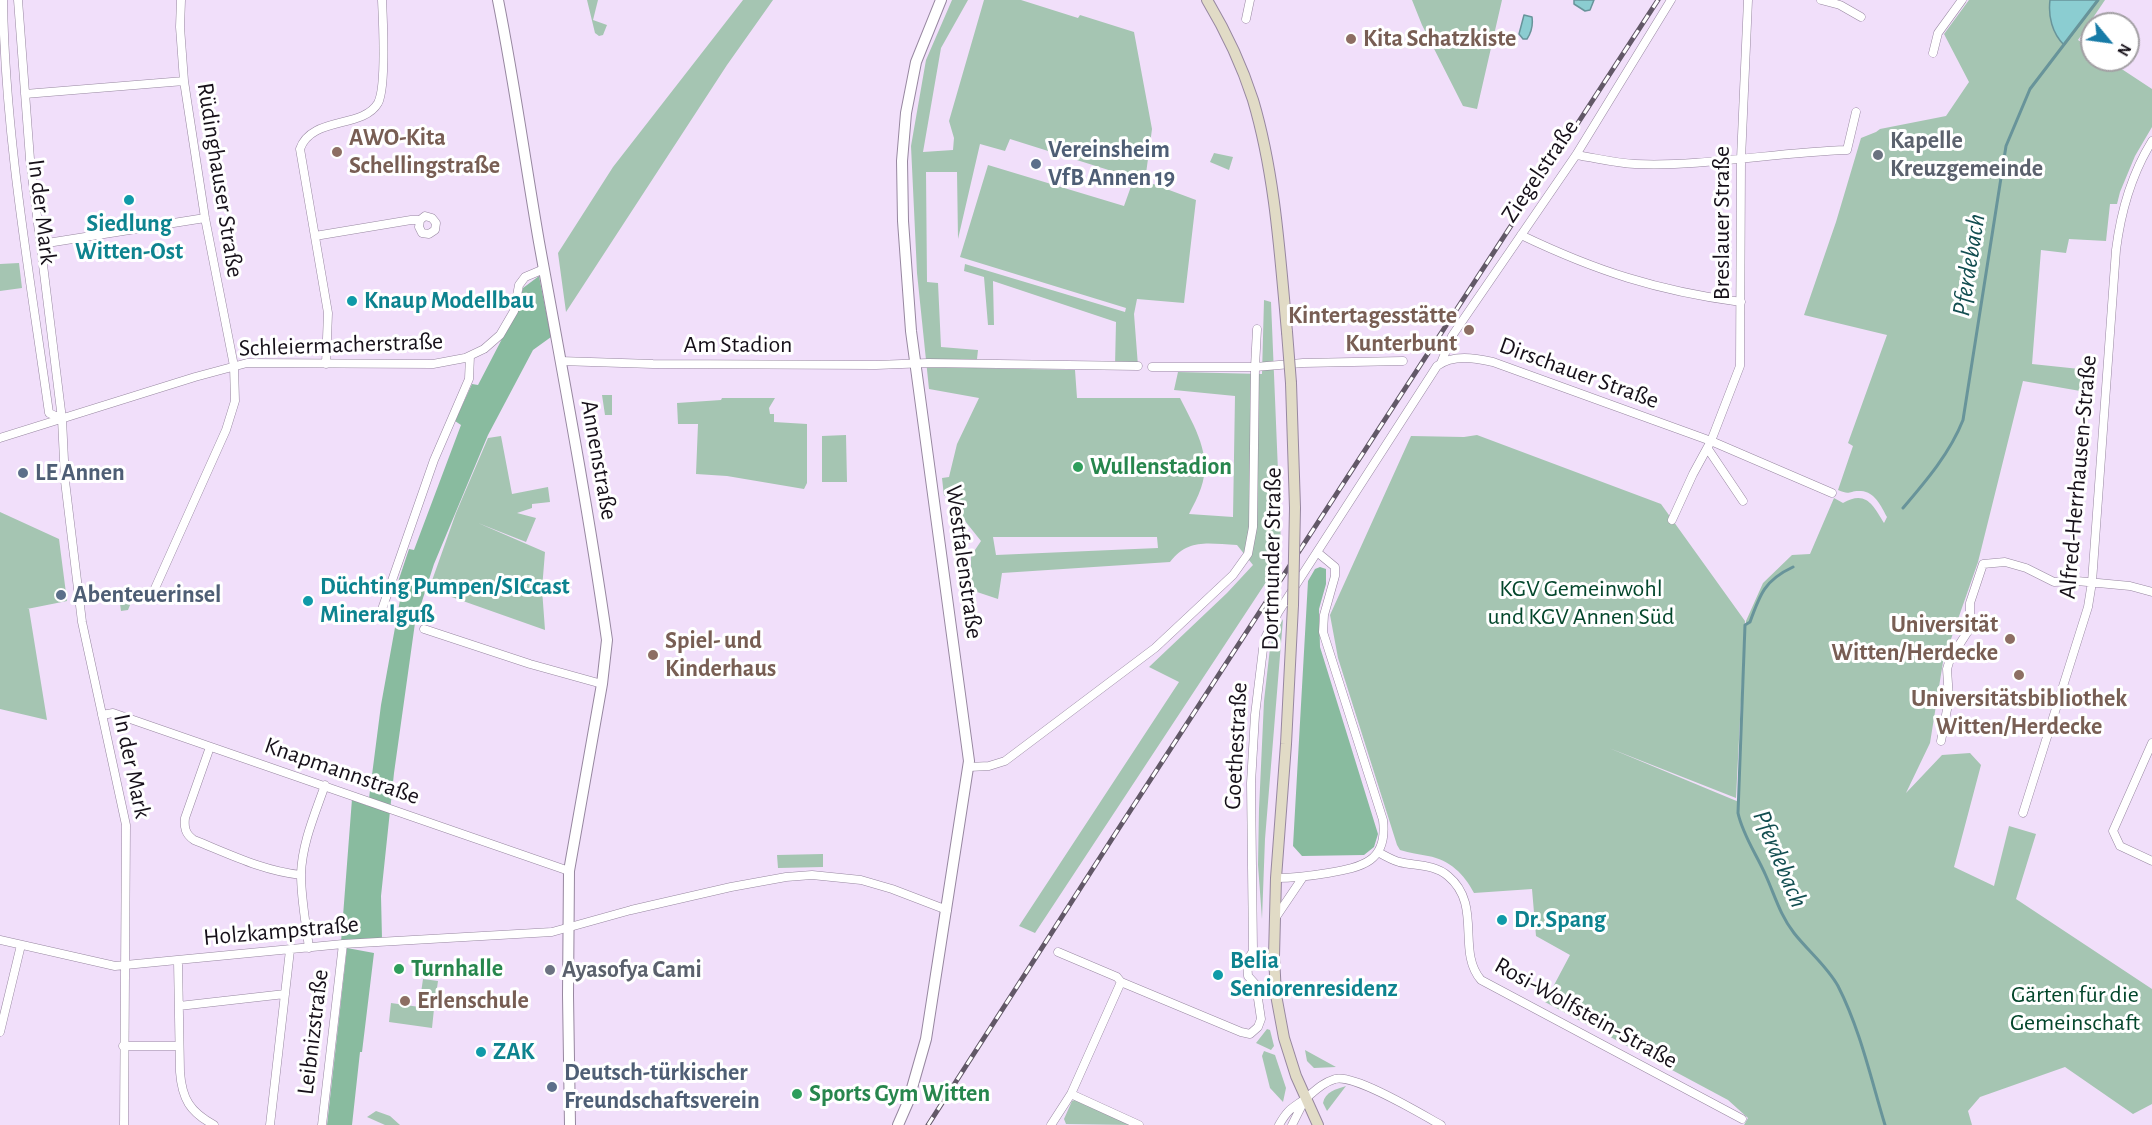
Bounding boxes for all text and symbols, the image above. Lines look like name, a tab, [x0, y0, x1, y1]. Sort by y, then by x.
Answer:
north arrow	[2080, 12, 2140, 72]
place label: Kita Schatzkiste	[1363, 25, 1516, 53]
marker: Kita Schatzkiste	[1344, 32, 1358, 46]
text: N	[2114, 41, 2134, 59]
street label: Rüdinghauser Straße	[190, 81, 250, 279]
street label: Ziegelstraße	[1495, 114, 1585, 228]
place label: AWO-Kita Schellingstraße	[349, 124, 500, 180]
place label: Kapelle Kreuzgemeinde	[1890, 127, 2043, 183]
place label: Vereinsheim VfB Annen 19	[1048, 136, 1175, 192]
marker: AWO-Kita Schellingstraße	[330, 145, 344, 159]
street label: Breslauer Straße	[1708, 146, 1736, 300]
marker: Kapelle Kreuzgemeinde	[1871, 148, 1885, 162]
marker: Vereinsheim VfB Annen 19	[1029, 157, 1043, 171]
street label: In der Mark	[21, 158, 63, 266]
marker: Siedlung Witten-Ost	[122, 193, 136, 207]
place label: Siedlung Witten-Ost	[75, 210, 183, 266]
water label: Pferdebach	[1946, 212, 1992, 318]
place label: Knaup Modellbau	[364, 287, 534, 315]
marker: Knaup Modellbau	[345, 294, 359, 308]
place label: Kintertagesstätte Kunterbunt	[1288, 302, 1457, 358]
marker: Kintertagesstätte Kunterbunt	[1462, 323, 1476, 337]
street label: Schleiermacherstraße	[238, 327, 444, 363]
street label: Am Stadion	[683, 331, 793, 359]
street label: Dirschauer Straße	[1495, 331, 1663, 415]
street label: Alfred-Herrhausen-Straße	[2053, 354, 2103, 600]
street label: Annenstraße	[574, 398, 624, 522]
place label: Wullenstadion	[1090, 453, 1232, 481]
place label: LE Annen	[35, 459, 125, 487]
marker: Wullenstadion	[1071, 460, 1085, 474]
marker: LE Annen	[16, 466, 30, 480]
street label: Dortmunder Straße	[1256, 467, 1288, 651]
street label: Westfalenstraße	[939, 483, 989, 641]
place label: Düchting Pumpen/SICcast Mineralguß	[320, 573, 570, 629]
park label: KGV Gemeinwohl und KGV Annen Süd	[1488, 575, 1674, 631]
place label: Abenteuerinsel	[73, 581, 221, 609]
marker: Abenteuerinsel	[54, 588, 68, 602]
marker: Düchting Pumpen/SICcast Mineralguß	[301, 594, 315, 608]
place label: Universität Witten/Herdecke	[1831, 611, 1998, 667]
place label: Spiel- und Kinderhaus	[665, 627, 776, 683]
marker: Universität Witten/Herdecke	[2003, 632, 2017, 646]
marker: Spiel- und Kinderhaus	[646, 648, 660, 662]
marker: Universitätsbibliothek Witten/Herdecke	[2012, 668, 2026, 682]
street label: Goethestraße	[1218, 682, 1254, 810]
place label: Universitätsbibliothek Witten/Herdecke	[1911, 685, 2127, 741]
street label: In der Mark	[107, 711, 157, 821]
street label: Knapmannstraße	[261, 731, 423, 811]
water label: Pferdebach	[1745, 805, 1815, 913]
place label: Dr. Spang	[1514, 906, 1606, 934]
street label: Holzkampstraße	[202, 910, 360, 952]
marker: Dr. Spang	[1495, 913, 1509, 927]
place label: Belia Seniorenresidenz	[1230, 947, 1398, 1003]
street label: Rosi-Wolfstein-Straße	[1490, 951, 1682, 1075]
place label: Turnhalle	[411, 955, 503, 983]
place label: Ayasofya Cami	[562, 956, 702, 984]
marker: Turnhalle	[392, 962, 406, 976]
marker: Ayasofya Cami	[543, 963, 557, 977]
street label: Leibnizstraße	[291, 968, 335, 1096]
marker: Belia Seniorenresidenz	[1211, 968, 1225, 982]
park label: Gärten für die Gemeinschaft	[2010, 981, 2140, 1037]
place label: Erlenschule	[417, 987, 529, 1015]
marker: Erlenschule	[398, 994, 412, 1008]
place label: ZAK	[493, 1038, 535, 1066]
marker: ZAK	[474, 1045, 488, 1059]
place label: Deutsch-türkischer Freundschaftsverein	[564, 1059, 760, 1115]
marker: Deutsch-türkischer Freundschaftsverein	[545, 1080, 559, 1094]
place label: Sports Gym Witten	[809, 1080, 990, 1108]
marker: Sports Gym Witten	[790, 1087, 804, 1101]

